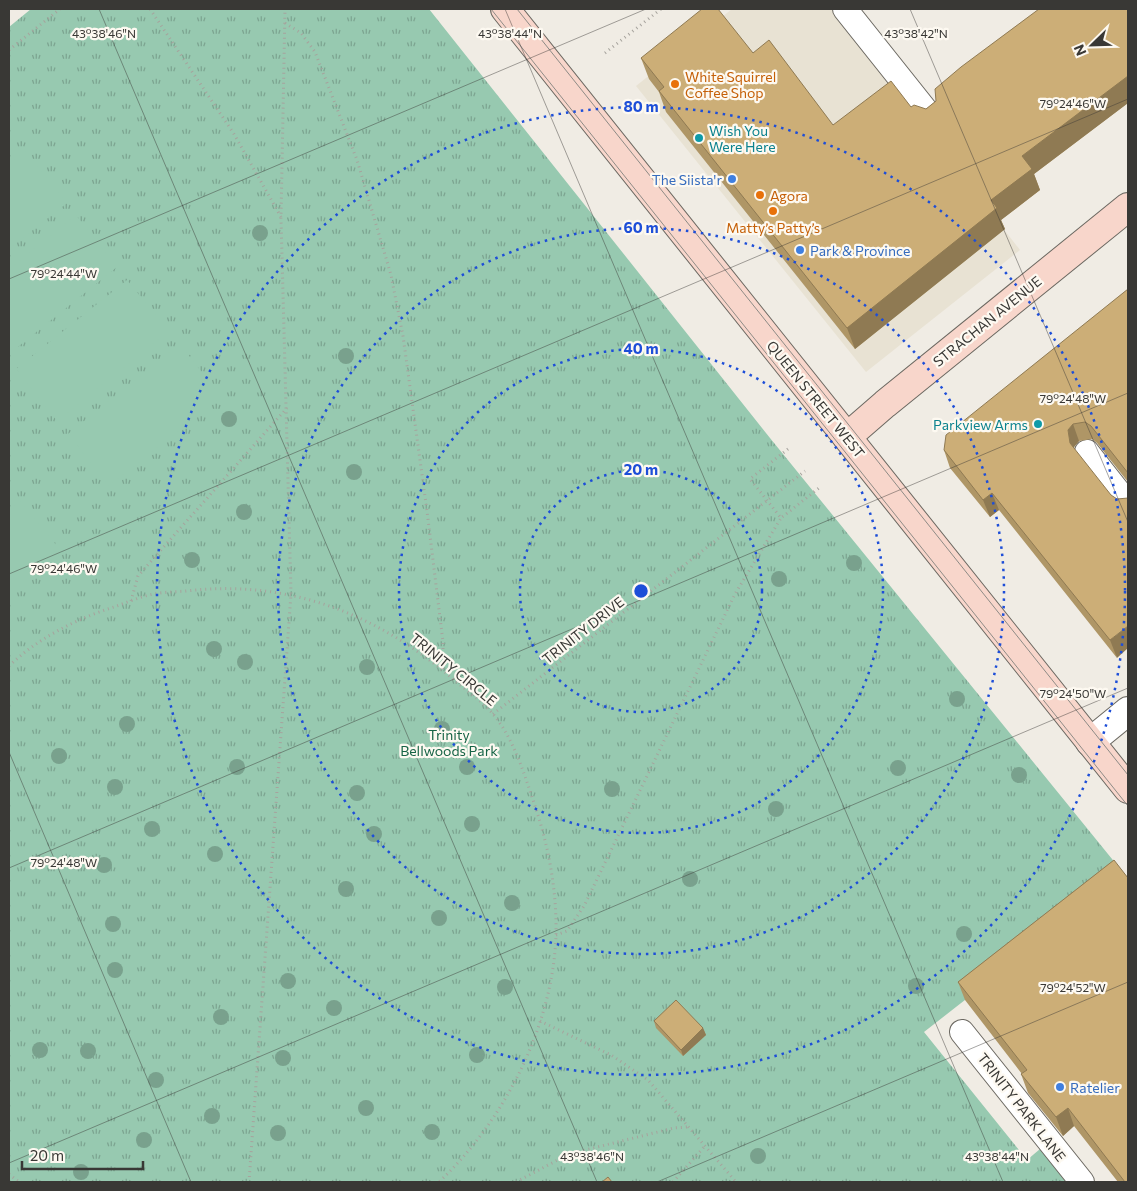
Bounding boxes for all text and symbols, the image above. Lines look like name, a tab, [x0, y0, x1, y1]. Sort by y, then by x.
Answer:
north arrow	[1067, 20, 1117, 70]
text: 43°38'46"N	[72, 26, 136, 40]
text: 43°38'44"N	[478, 26, 542, 40]
text: 43°38'42"N	[884, 26, 948, 40]
text: N	[1070, 42, 1089, 58]
place label: White Squirrel Coffee Shop	[685, 68, 776, 101]
marker: White Squirrel Coffee Shop	[669, 78, 681, 90]
text: 79°24'46"W	[1040, 96, 1106, 110]
text: 80 m	[623, 97, 659, 115]
place label: Wish You Were Here	[709, 122, 776, 155]
marker: Wish You Were Here	[693, 132, 705, 144]
place label: The Siista'r	[652, 171, 722, 188]
marker: The Siista'r	[726, 173, 738, 185]
place label: Agora	[770, 187, 808, 204]
marker: Agora	[754, 189, 766, 201]
marker: Matty’s Patty’s	[767, 205, 779, 217]
text: 60 m	[623, 218, 659, 236]
place label: Matty’s Patty’s	[726, 219, 820, 236]
place label: Park & Province	[810, 242, 910, 259]
marker: Park & Province	[794, 244, 806, 256]
text: 79°24'44"W	[31, 266, 97, 280]
street label: STRACHAN AVENUE	[929, 272, 1045, 370]
street label: QUEEN STREET WEST	[764, 337, 868, 461]
text: 40 m	[623, 339, 659, 357]
text: 79°24'48"W	[1040, 391, 1106, 405]
place label: Parkview Arms	[933, 416, 1028, 433]
marker: Parkview Arms	[1032, 418, 1044, 430]
text: 20 m	[624, 460, 658, 478]
text: 79°24'46"W	[31, 561, 97, 575]
centre of rings	[632, 582, 650, 600]
street label: TRINITY DRIVE	[539, 593, 627, 667]
street label: TRINITY CIRCLE	[407, 629, 501, 709]
text: 79°24'50"W	[1040, 686, 1106, 700]
park label: Trinity Bellwoods Park	[400, 726, 498, 759]
text: 79°24'48"W	[31, 855, 97, 869]
text: 79°24'52"W	[1040, 980, 1106, 994]
street label: TRINITY PARK LANE	[974, 1049, 1070, 1165]
place label: Ratelier	[1070, 1079, 1120, 1096]
marker: Ratelier	[1054, 1081, 1066, 1093]
scale bar	[22, 1138, 144, 1170]
text: 20 m	[30, 1146, 64, 1164]
text: 43°38'46"N	[560, 1149, 624, 1163]
text: 43°38'44"N	[965, 1149, 1029, 1163]

